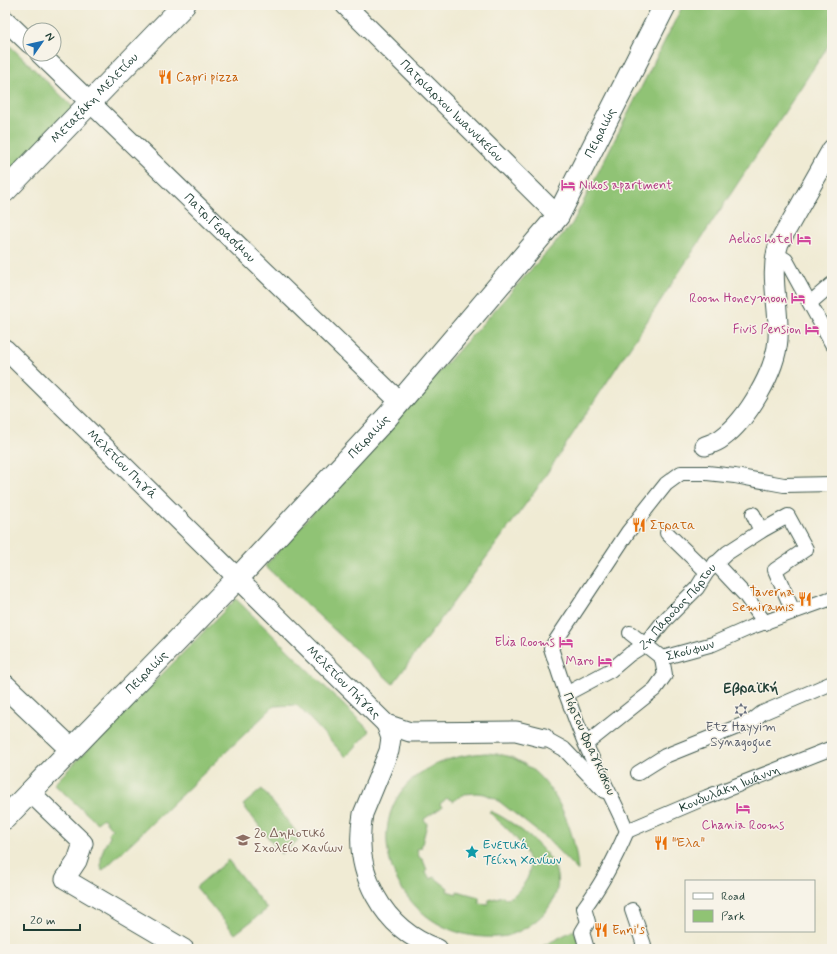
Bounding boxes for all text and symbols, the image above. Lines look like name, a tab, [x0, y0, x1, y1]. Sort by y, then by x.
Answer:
north arrow	[22, 22, 62, 62]
text: N	[42, 30, 57, 44]
street label: Μεταξάκη Μελετίου	[47, 49, 142, 147]
street label: Πατριαρχου Ιωαννικείου	[396, 56, 507, 166]
restaurant icon: Capri pizza	[157, 69, 173, 85]
place label: Capri pizza	[176, 69, 239, 86]
street label: Πειραιώς	[580, 105, 620, 161]
hotel icon: Nikos apartment	[560, 177, 576, 193]
place label: Nikos apartment	[579, 177, 672, 194]
street label: Πατρ.Γερασίμου	[180, 189, 259, 266]
place label: Aelios hotel	[728, 231, 793, 248]
hotel icon: Aelios hotel	[796, 231, 812, 247]
place label: Room Honeymoon	[689, 290, 787, 307]
hotel icon: Room Honeymoon	[790, 290, 806, 306]
place label: Fivis Pension	[733, 321, 801, 338]
hotel icon: Fivis Pension	[804, 321, 820, 337]
street label: Πειραιώς	[344, 411, 394, 462]
street label: Μελετίου Πηγά	[83, 426, 161, 502]
restaurant icon: Στρατα	[631, 517, 647, 533]
place label: Στρατα	[650, 517, 695, 534]
street label: 2η Πάροδος Πόρτου	[637, 559, 720, 654]
place label: Taverna Semiramis	[732, 584, 794, 616]
restaurant icon: Taverna Semiramis	[797, 591, 813, 607]
place label: Elia Rooms	[495, 634, 555, 651]
hotel icon: Elia Rooms	[558, 634, 574, 650]
street label: Σκούφων	[664, 635, 716, 665]
street label: Μελετίου Πήγας	[303, 642, 385, 723]
street label: Πειραιώς	[121, 647, 172, 698]
place label: Maro	[566, 653, 594, 670]
hotel icon: Maro	[597, 653, 613, 669]
district label: Εβραϊκή	[723, 679, 779, 697]
street label: Πόρτου Φραγκίσκου	[559, 690, 619, 798]
synagogue icon: Etz Hayyim Synagogue	[733, 702, 749, 718]
place label: Etz Hayyim Synagogue	[706, 719, 776, 753]
street label: Κονδυλάκη Ιωάννη	[677, 761, 782, 816]
hotel icon: Chania Rooms	[735, 800, 751, 816]
place label: Chania Rooms	[702, 817, 784, 834]
place label: 2ο Δημοτικό Σχολείο Χανίων	[254, 825, 343, 857]
school or university icon: 2ο Δημοτικό Σχολείο Χανίων	[235, 832, 251, 848]
restaurant icon: "Έλα"	[653, 835, 669, 851]
place label: "Έλα"	[672, 835, 705, 852]
place label: Ενετικά Τείχη Χανίων	[483, 837, 562, 869]
place icon: Ενετικά Τείχη Χανίων	[464, 844, 480, 860]
legend	[685, 880, 815, 932]
text: Road	[721, 889, 745, 905]
scale bar	[24, 906, 80, 932]
text: Park	[721, 909, 745, 925]
text: 20 m	[30, 913, 56, 929]
restaurant icon: Enni's	[593, 922, 609, 938]
place label: Enni's	[612, 922, 645, 939]

